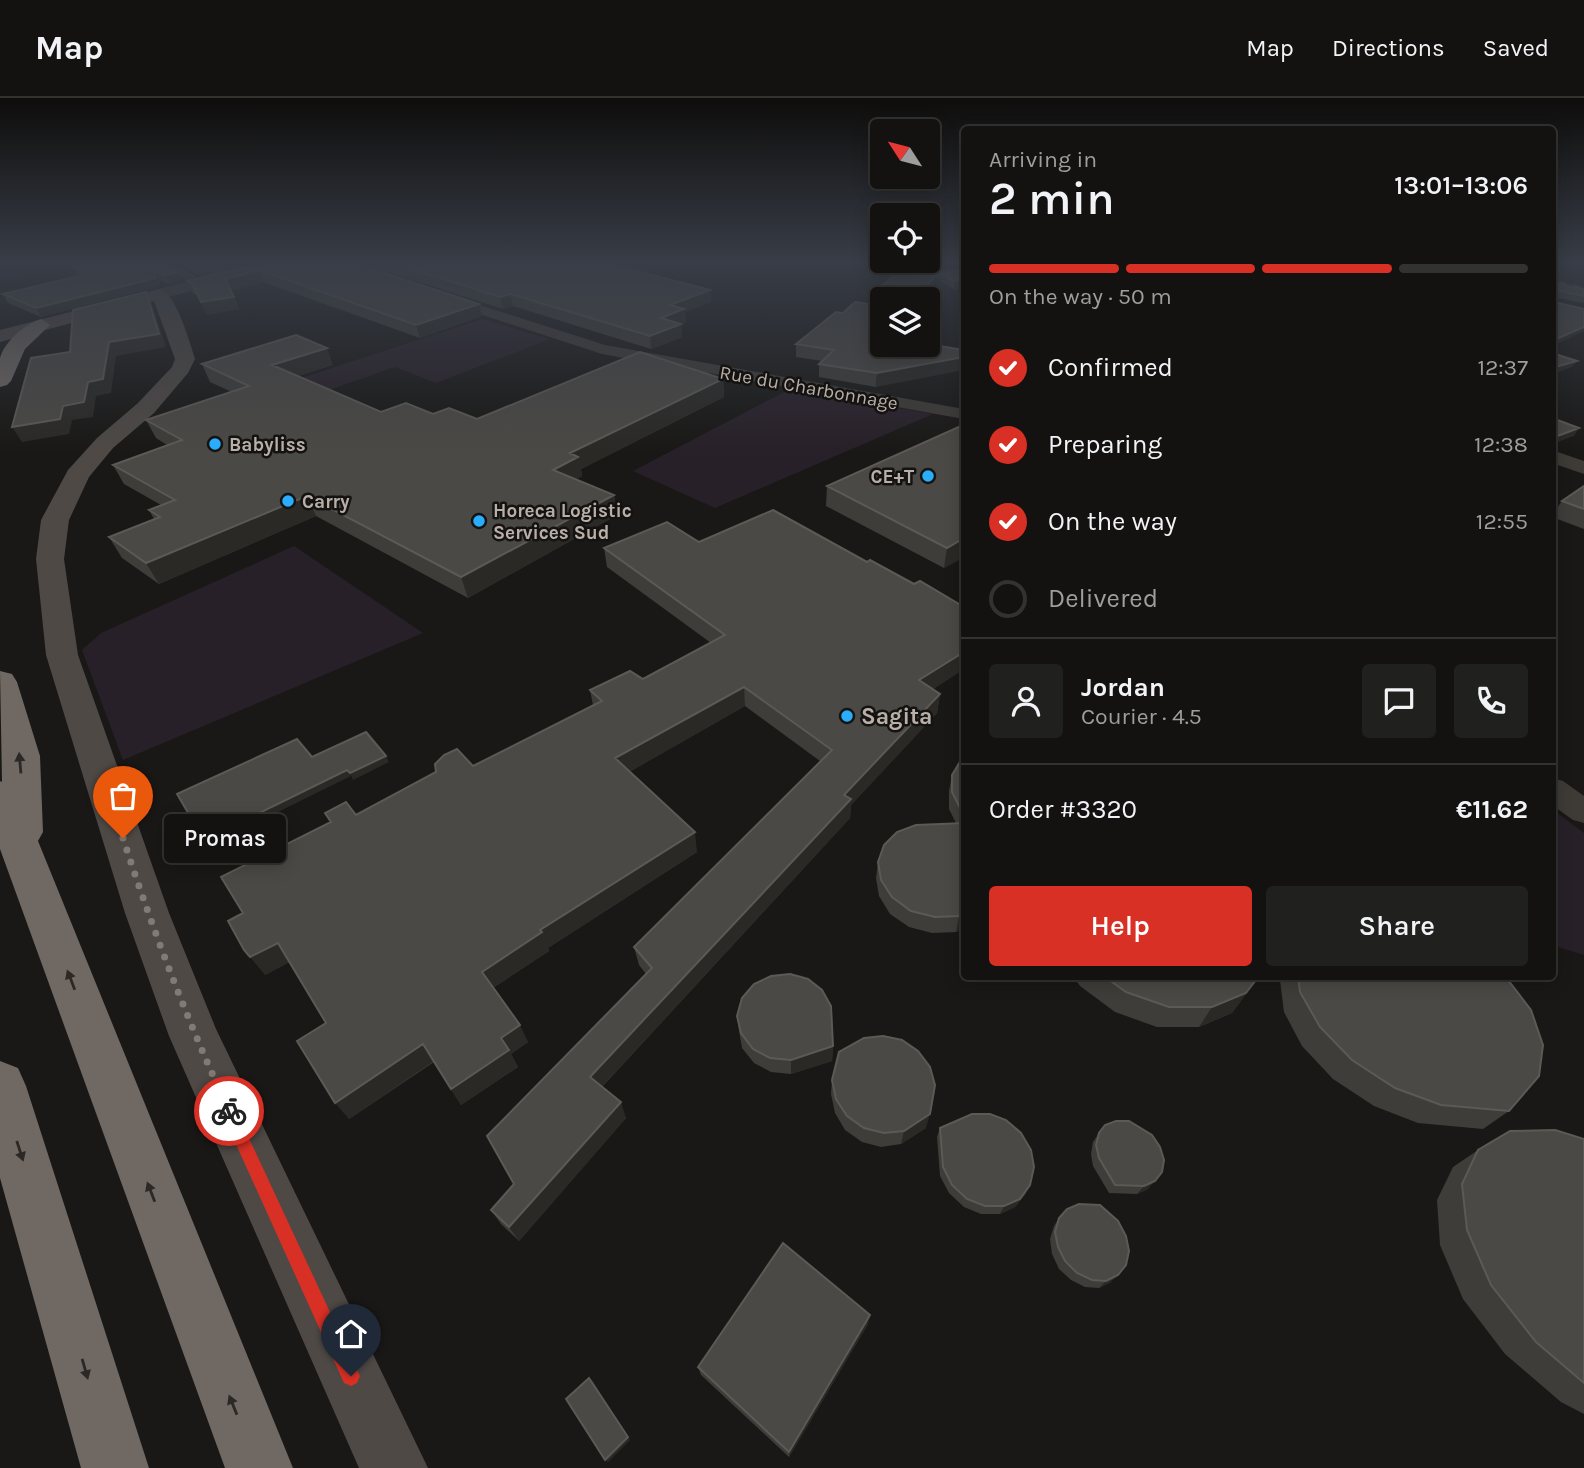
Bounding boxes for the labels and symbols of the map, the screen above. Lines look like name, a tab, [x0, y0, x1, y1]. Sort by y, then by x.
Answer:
north arrow	[870, 119, 940, 189]
street label: Rue du Charbonnage	[718, 361, 900, 415]
place label: Babyliss	[229, 434, 306, 456]
marker: Babyliss	[207, 436, 223, 452]
place label: CE+T	[871, 466, 914, 488]
marker: CE+T	[920, 468, 936, 484]
place label: Carry	[302, 491, 350, 513]
marker: Carry	[280, 493, 296, 509]
place label: Horeca Logistic Services Sud	[493, 500, 632, 544]
marker: Horeca Logistic Services Sud	[471, 513, 487, 529]
place label: Sagita	[861, 703, 933, 730]
marker: Sagita	[839, 708, 855, 724]
one-way arrow	[14, 752, 25, 774]
pin	[93, 766, 153, 838]
callout: Promas	[165, 814, 288, 862]
one-way arrow	[65, 969, 76, 990]
courier	[194, 1076, 264, 1146]
one-way arrow	[15, 1140, 26, 1161]
one-way arrow	[146, 1182, 157, 1203]
pin	[321, 1304, 381, 1376]
one-way arrow	[80, 1358, 91, 1380]
one-way arrow	[228, 1394, 239, 1415]

